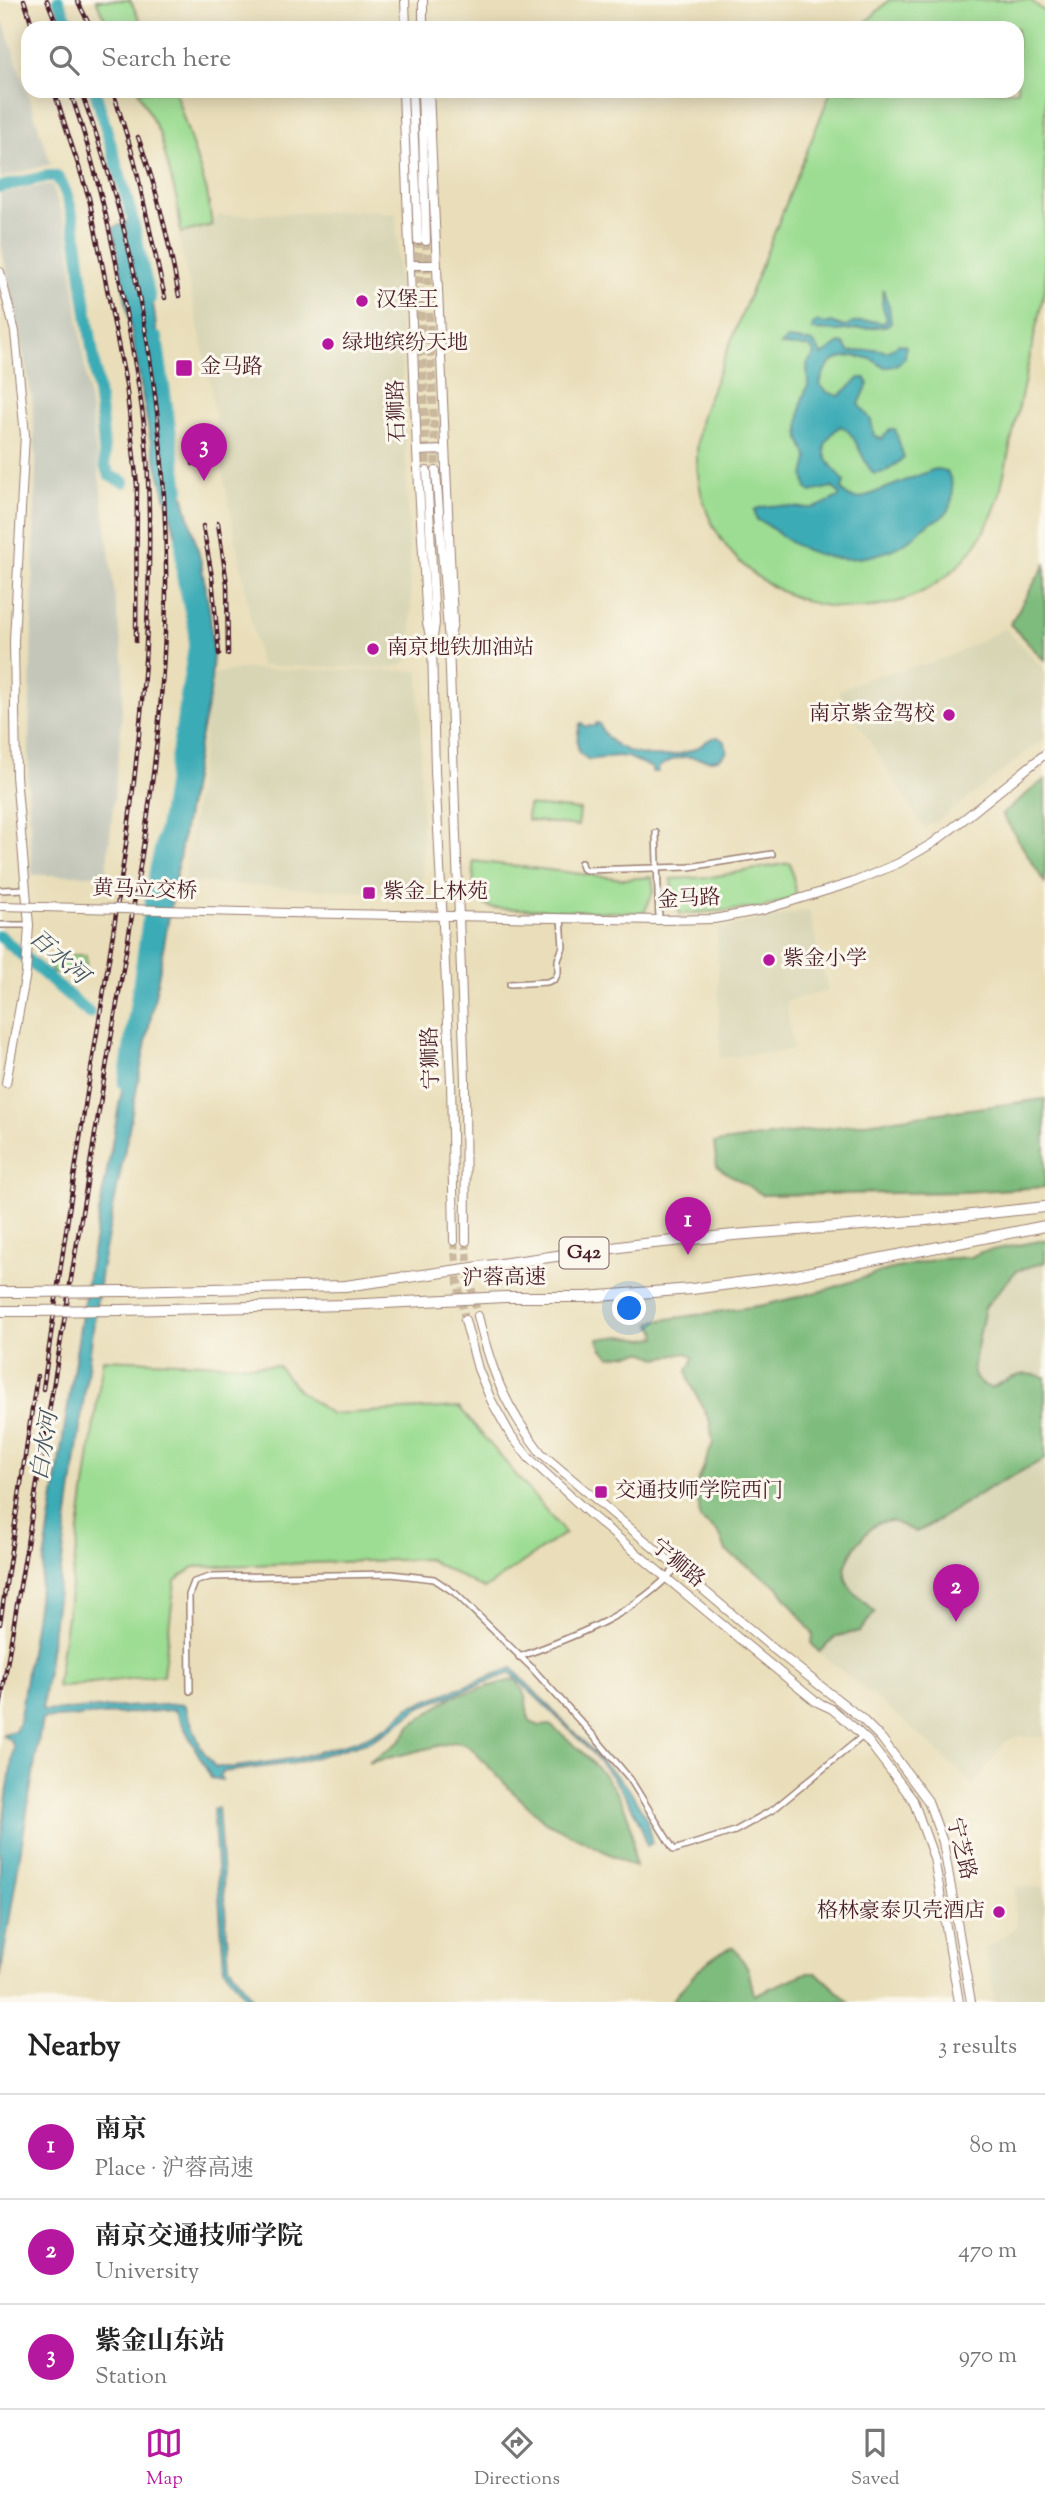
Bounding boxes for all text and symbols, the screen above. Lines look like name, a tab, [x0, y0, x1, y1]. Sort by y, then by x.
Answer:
search box	[21, 21, 1024, 98]
icon: search	[45, 41, 83, 79]
text: Search here	[101, 41, 231, 78]
place label: 汉堡王	[376, 286, 439, 316]
marker: 汉堡王	[354, 293, 370, 309]
place label: 绿地缤纷天地	[342, 329, 468, 359]
marker: 绿地缤纷天地	[320, 336, 336, 352]
place label: 金马路	[200, 353, 263, 383]
marker: 金马路	[174, 358, 194, 378]
street label: 石狮路	[382, 379, 414, 443]
pin: 3	[181, 423, 227, 481]
place label: 南京地铁加油站	[387, 634, 534, 664]
marker: 南京地铁加油站	[365, 641, 381, 657]
place label: 南京紫金驾校	[809, 700, 935, 730]
marker: 南京紫金驾校	[941, 707, 957, 723]
street label: 黄马立交桥	[92, 874, 198, 908]
place label: 紫金上林苑	[383, 878, 488, 908]
street label: 金马路	[657, 883, 721, 917]
marker: 紫金上林苑	[361, 885, 377, 901]
water label: 百水河	[21, 923, 98, 996]
place label: 紫金小学	[783, 945, 867, 975]
marker: 紫金小学	[761, 952, 777, 968]
street label: 宁狮路	[416, 1026, 448, 1090]
pin: 1	[665, 1197, 711, 1255]
road number: G42	[560, 1238, 608, 1268]
street label: 沪蓉高速	[462, 1263, 546, 1295]
your location	[612, 1291, 646, 1325]
water label: 白水河	[24, 1405, 68, 1483]
place label: 交通技师学院西门	[615, 1477, 783, 1507]
marker: 交通技师学院西门	[593, 1484, 609, 1500]
street label: 宁狮路	[643, 1532, 711, 1596]
pin: 2	[933, 1564, 979, 1622]
street label: 宁芝路	[938, 1815, 982, 1883]
place label: 格林豪泰贝壳酒店	[817, 1897, 985, 1927]
marker: 格林豪泰贝壳酒店	[991, 1904, 1007, 1920]
text: Nearby	[28, 2026, 120, 2069]
text: 3 results	[938, 2031, 1017, 2064]
text: 南京	[95, 2112, 147, 2149]
text: 1	[47, 2130, 55, 2163]
text: 80 m	[969, 2130, 1017, 2163]
text: Place · 沪蓉高速	[95, 2153, 253, 2186]
text: 南京交通技师学院	[95, 2219, 303, 2256]
text: 2	[46, 2235, 56, 2268]
text: 470 m	[958, 2235, 1017, 2268]
text: University	[95, 2256, 199, 2289]
text: 紫金山东站	[95, 2324, 225, 2361]
text: 3	[46, 2340, 56, 2373]
text: 970 m	[959, 2340, 1017, 2373]
text: Station	[95, 2361, 167, 2394]
tab: Map	[145, 2424, 183, 2493]
tab: Directions	[474, 2424, 560, 2493]
tab: Saved	[851, 2424, 900, 2493]

